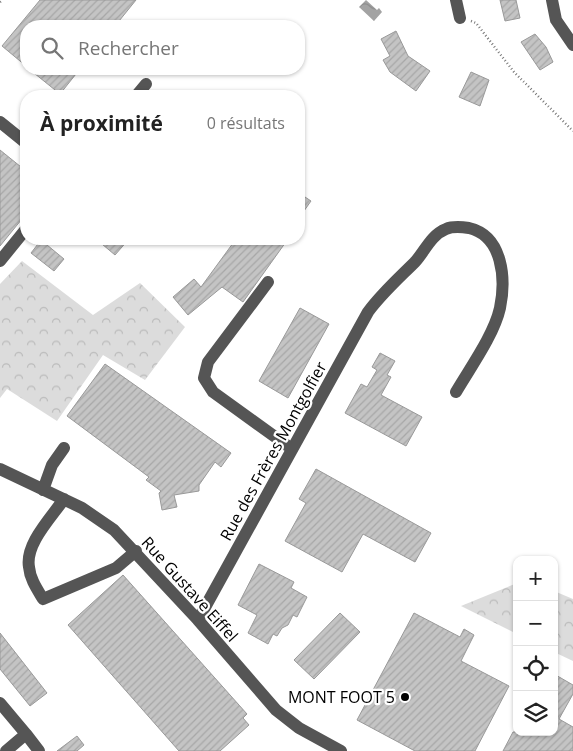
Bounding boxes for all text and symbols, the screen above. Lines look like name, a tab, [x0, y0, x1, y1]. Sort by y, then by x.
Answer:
search box	[20, 20, 305, 75]
icon: search	[38, 34, 66, 62]
text: Rechercher	[78, 35, 179, 61]
text: À proximité	[40, 109, 163, 137]
text: 0 résultats	[207, 112, 285, 134]
street label: Rue des Frères Montgolfier	[215, 357, 332, 544]
street label: Rue Gustave Eiffel	[137, 532, 243, 646]
map controls	[513, 556, 558, 736]
button: +	[513, 556, 558, 601]
button: −	[513, 601, 558, 646]
button: locate	[513, 646, 558, 691]
place label: MONT FOOT 5	[288, 686, 395, 708]
marker: MONT FOOT 5	[399, 691, 411, 703]
button: layers	[513, 691, 558, 736]

